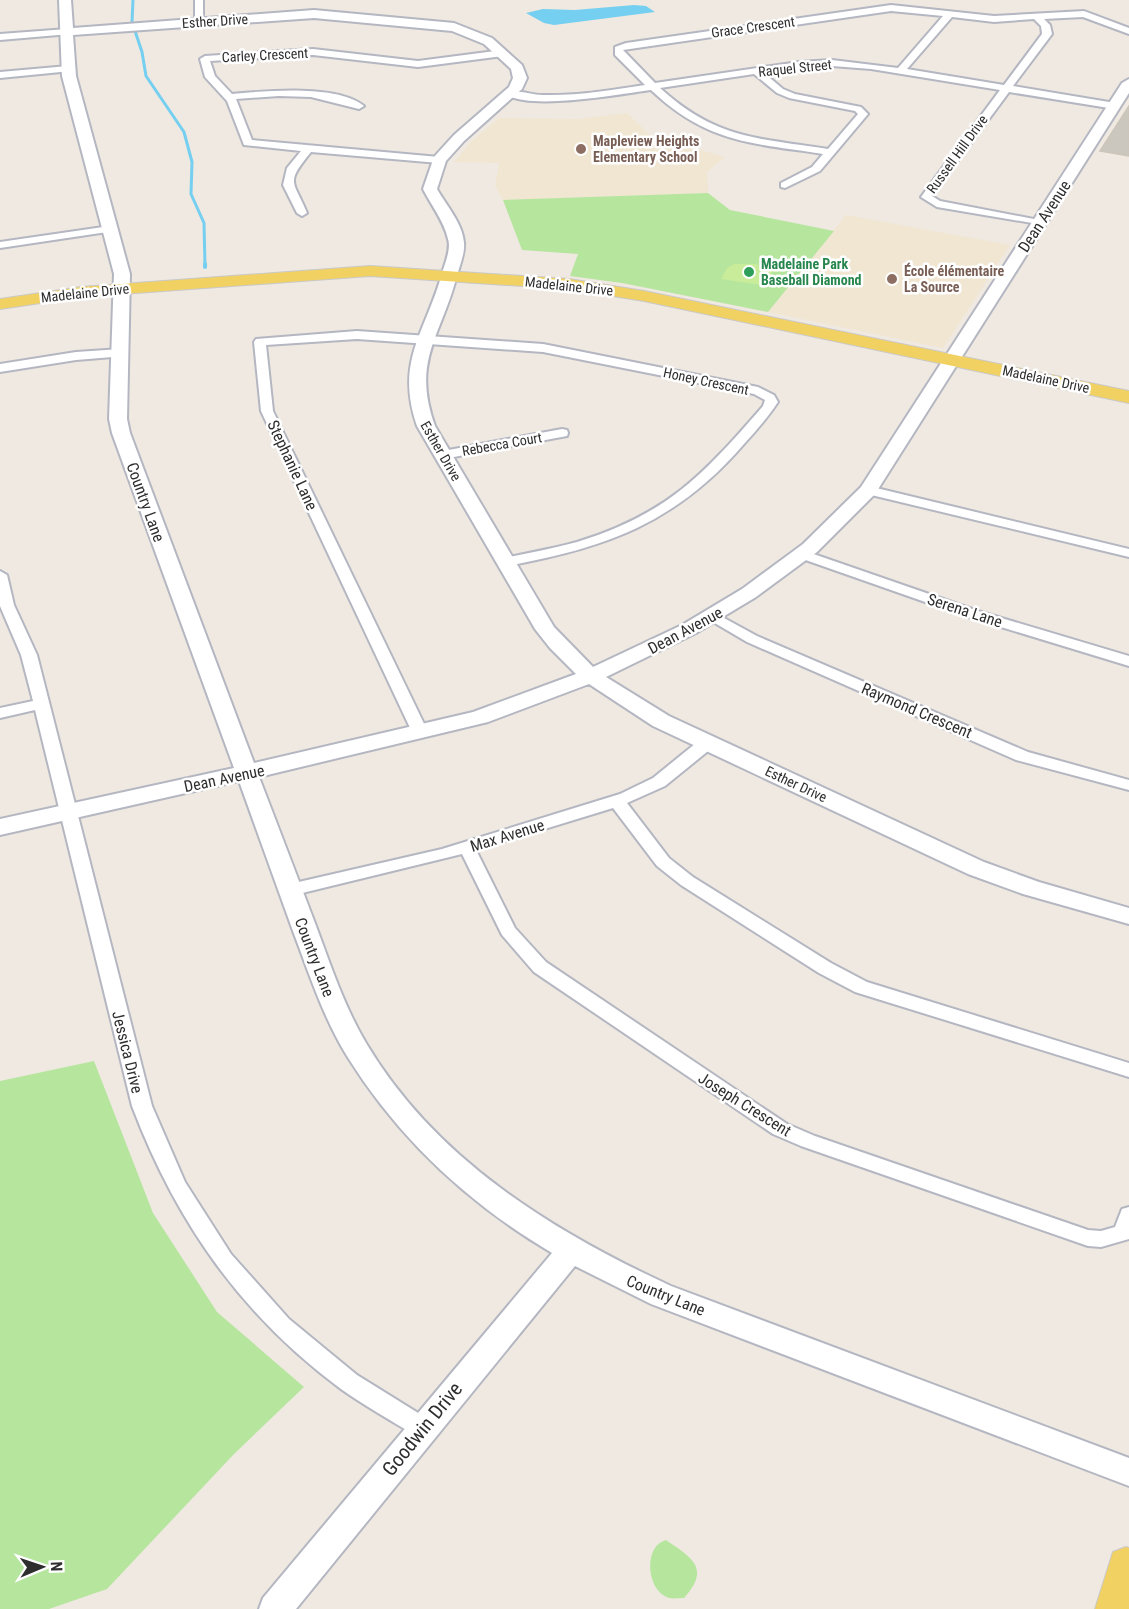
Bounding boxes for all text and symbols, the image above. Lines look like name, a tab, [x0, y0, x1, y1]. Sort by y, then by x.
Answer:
street label: Esther Drive	[181, 11, 249, 31]
street label: Grace Crescent	[710, 13, 796, 41]
street label: Carley Crescent	[221, 45, 309, 65]
street label: Raquel Street	[758, 56, 832, 80]
street label: Russell Hill Drive	[923, 111, 991, 196]
place label: Mapleview Heights Elementary School	[593, 133, 699, 165]
marker: Mapleview Heights Elementary School	[574, 142, 588, 156]
street label: Dean Avenue	[1014, 177, 1075, 256]
place label: Madelaine Park Baseball Diamond	[761, 256, 862, 288]
place label: École élémentaire La Source	[904, 262, 1004, 295]
marker: Madelaine Park Baseball Diamond	[742, 265, 756, 279]
marker: École élémentaire La Source	[885, 272, 899, 286]
street label: Madelaine Drive	[524, 273, 614, 299]
street label: Madelaine Drive	[40, 280, 130, 306]
street label: Madelaine Drive	[1001, 362, 1091, 396]
street label: Honey Crescent	[662, 364, 750, 398]
street label: Stephanie Lane	[263, 417, 322, 513]
street label: Esther Drive	[418, 418, 465, 484]
street label: Rebecca Court	[461, 429, 543, 459]
street label: Country Lane	[122, 460, 169, 545]
street label: Serena Lane	[925, 589, 1005, 632]
street label: Dean Avenue	[645, 603, 726, 658]
street label: Raymond Crescent	[859, 679, 975, 742]
street label: Dean Avenue	[182, 761, 266, 796]
street label: Esther Drive	[763, 763, 830, 805]
street label: Max Avenue	[468, 815, 547, 856]
street label: Country Lane	[291, 915, 338, 999]
street label: Jessica Drive	[108, 1009, 147, 1095]
street label: Joseph Crescent	[695, 1068, 795, 1141]
street label: Country Lane	[624, 1271, 708, 1320]
street label: Goodwin Drive	[377, 1377, 467, 1481]
north arrow	[12, 1537, 72, 1597]
text: N	[47, 1561, 66, 1572]

